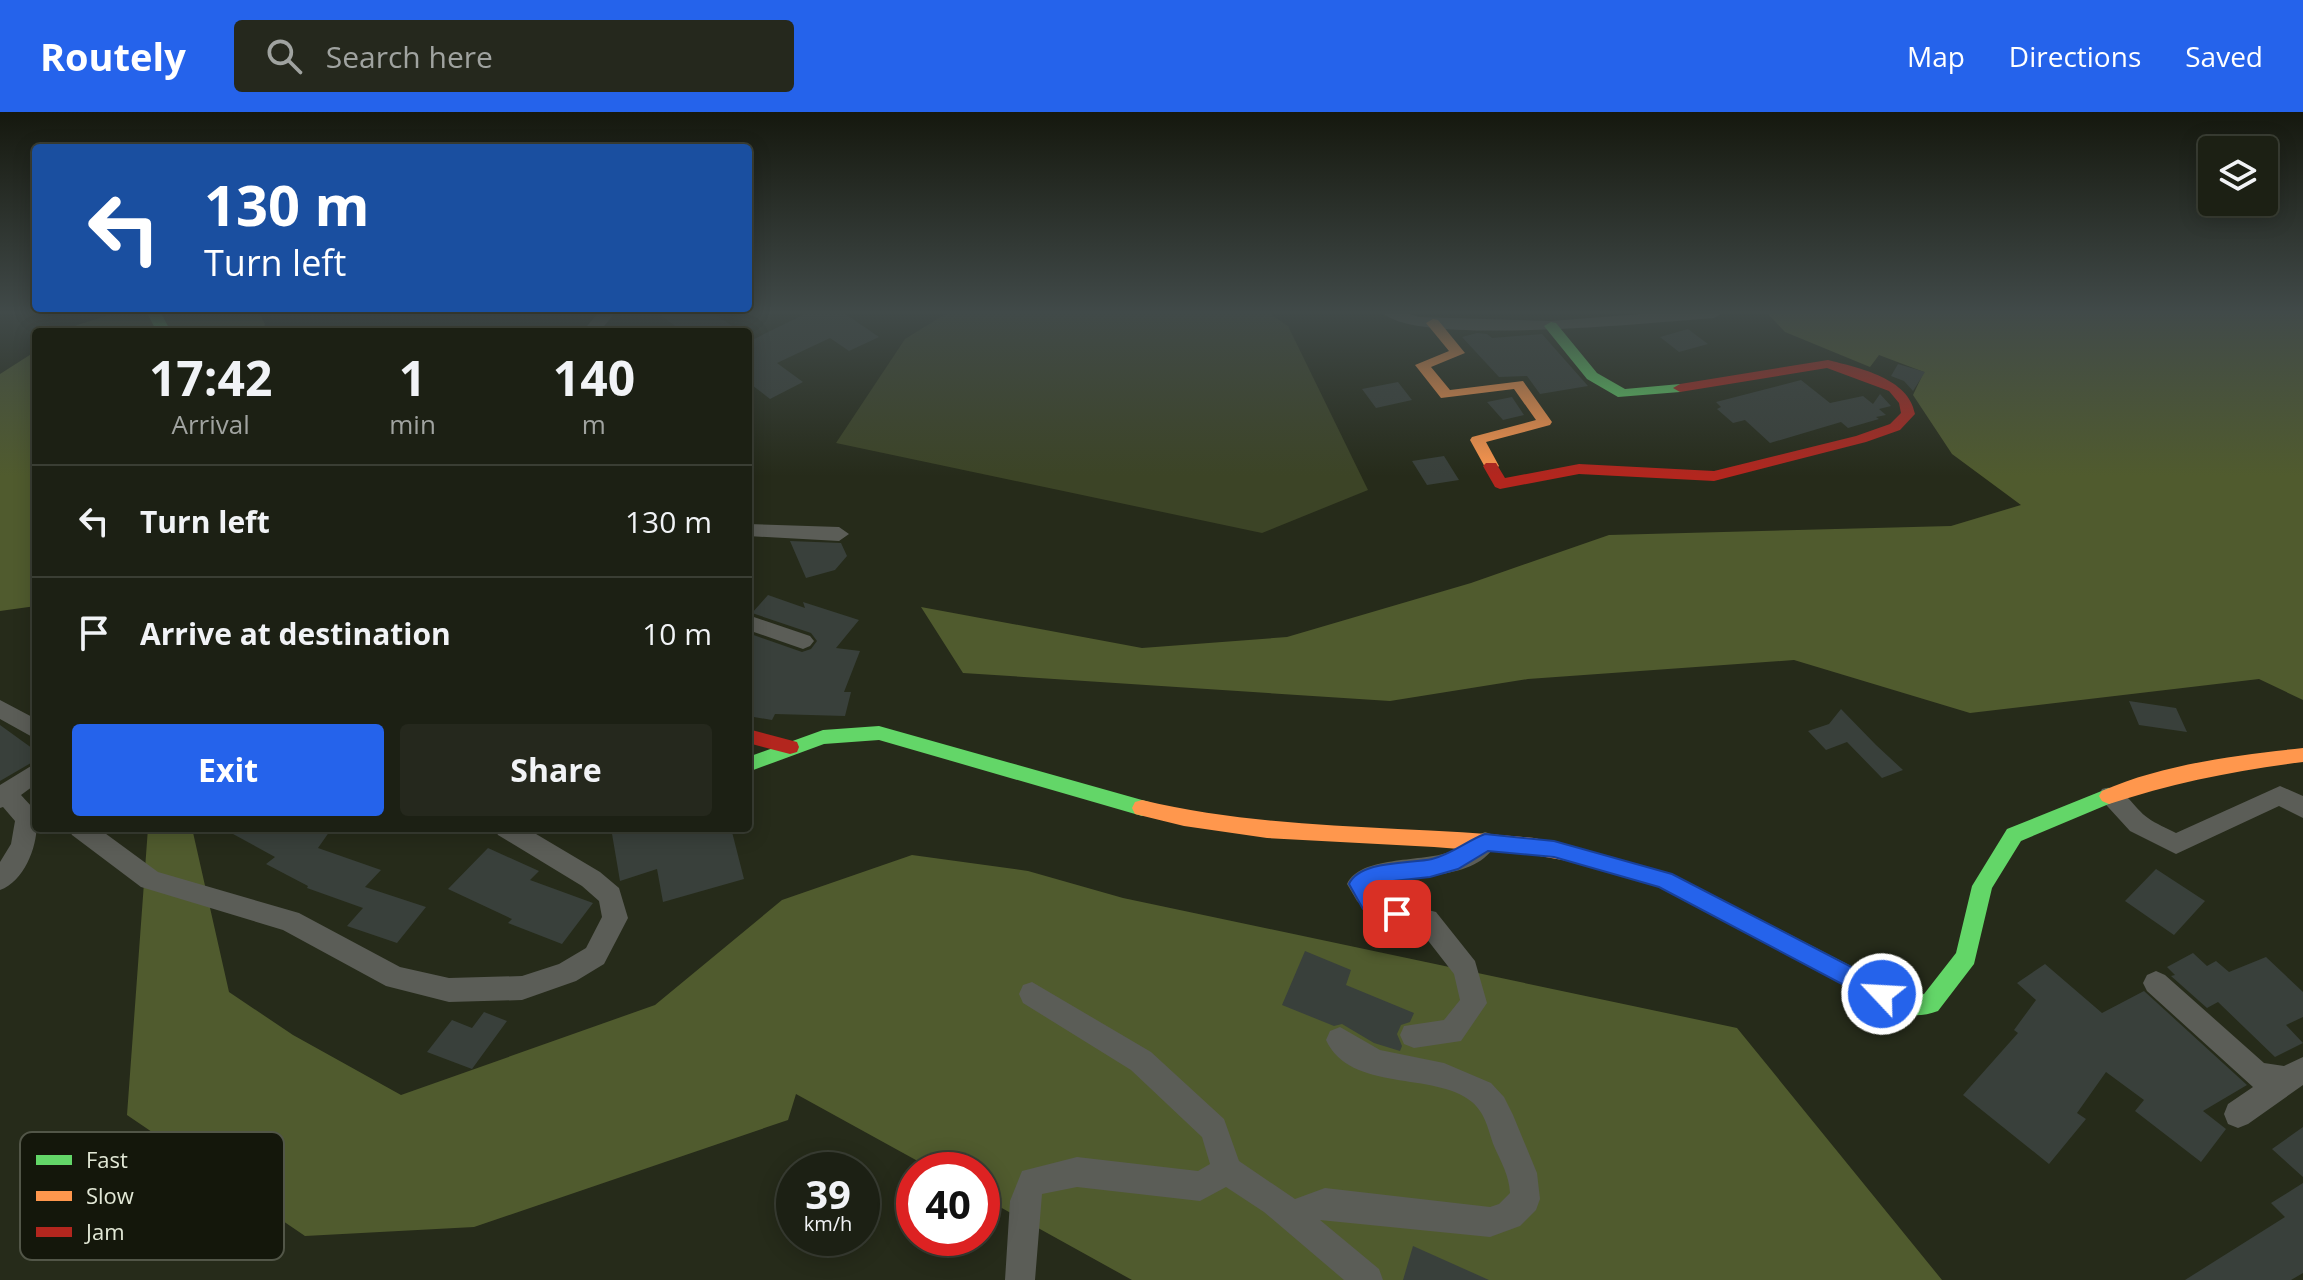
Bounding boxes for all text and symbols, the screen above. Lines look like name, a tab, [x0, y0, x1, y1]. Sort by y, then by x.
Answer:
search box	[234, 20, 794, 92]
text: Routely	[40, 30, 186, 82]
icon: search	[262, 34, 306, 78]
text: Search here	[326, 36, 493, 77]
text: Map	[1907, 37, 1965, 75]
text: Directions	[2009, 37, 2141, 75]
text: Saved	[2185, 37, 2263, 75]
map controls	[2198, 136, 2278, 216]
button: layers	[2198, 136, 2278, 216]
text: 130 m	[204, 166, 370, 242]
icon: left	[72, 176, 176, 280]
text: Turn left	[204, 238, 346, 287]
text: 17:42	[149, 345, 272, 410]
text: 1	[399, 345, 426, 410]
text: 140	[553, 345, 635, 410]
text: Arrival	[171, 406, 250, 442]
text: min	[389, 406, 436, 442]
text: m	[582, 406, 606, 442]
icon: left	[72, 499, 116, 543]
text: Turn left	[140, 501, 270, 542]
text: 130 m	[625, 501, 712, 542]
icon: arrive	[72, 611, 116, 655]
text: Arrive at destination	[140, 613, 451, 654]
text: 10 m	[642, 613, 712, 654]
button: Exit	[72, 724, 384, 816]
button: Share	[400, 724, 712, 816]
pin	[1363, 880, 1431, 948]
icon: arrive	[1375, 892, 1419, 936]
position arrow	[1840, 952, 1924, 1036]
legend	[20, 1132, 284, 1260]
text: Fast	[86, 1144, 128, 1174]
speed limit sign: 40	[896, 1152, 1000, 1256]
text: 39	[805, 1166, 851, 1221]
text: Slow	[86, 1180, 134, 1210]
text: km/h	[804, 1210, 852, 1237]
text: Jam	[84, 1216, 125, 1246]

